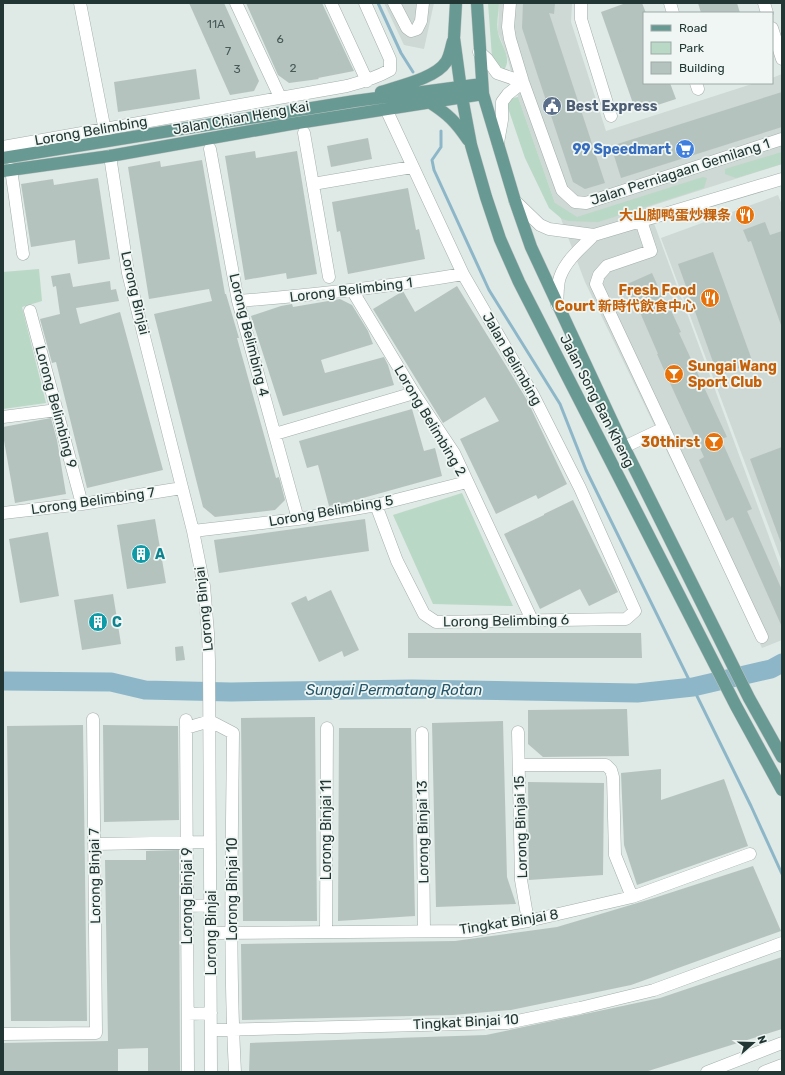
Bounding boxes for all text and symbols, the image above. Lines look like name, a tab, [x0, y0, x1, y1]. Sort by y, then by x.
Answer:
legend	[643, 12, 773, 84]
house number: 11A	[207, 17, 225, 31]
text: Road	[679, 21, 707, 35]
house number: 6	[276, 32, 284, 46]
text: Park	[679, 41, 705, 55]
house number: 7	[225, 44, 231, 58]
house number: 2	[289, 61, 297, 75]
text: Building	[679, 61, 725, 75]
house number: 3	[233, 62, 241, 76]
public building icon: Best Express	[541, 95, 563, 117]
street label: Jalan Chian Heng Kai	[172, 98, 310, 138]
place label: Best Express	[566, 98, 658, 115]
street label: Lorong Belimbing	[33, 113, 149, 149]
street label: Jalan Perniagaan Gemilang 1	[588, 135, 772, 209]
supermarket icon: 99 Speedmart	[674, 138, 696, 160]
place label: 99 Speedmart	[573, 141, 671, 158]
restaurant icon: 大山脚鸭蛋炒粿条	[734, 204, 756, 226]
place label: 大山脚鸭蛋炒粿条	[619, 207, 731, 224]
street label: Lorong Binjai	[117, 250, 153, 336]
street label: Lorong Belimbing 4	[225, 272, 273, 399]
street label: Lorong Belimbing 1	[289, 274, 413, 306]
place label: Fresh Food Court 新時代飲食中心	[555, 282, 696, 315]
restaurant icon: Fresh Food Court 新時代飲食中心	[699, 287, 721, 309]
street label: Jalan Belimbing	[478, 309, 546, 409]
street label: Jalan Song Ban Kheng	[556, 332, 638, 470]
street label: Lorong Belimbing 9	[31, 344, 81, 470]
place label: Sungai Wang Sport Club	[688, 358, 777, 391]
street label: Lorong Belimbing 2	[390, 363, 470, 479]
bar icon: Sungai Wang Sport Club	[663, 363, 685, 385]
bar icon: 30thirst	[703, 431, 725, 453]
place label: 30thirst	[641, 434, 700, 451]
street label: Lorong Belimbing 7	[30, 484, 156, 518]
street label: Lorong Belimbing 5	[267, 492, 395, 530]
building icon: A	[130, 543, 152, 565]
place label: A	[155, 546, 165, 563]
street label: Lorong Binjai	[191, 566, 217, 652]
building icon: C	[87, 611, 109, 633]
street label: Lorong Belimbing 6	[443, 611, 569, 631]
place label: C	[112, 614, 122, 631]
water label: Sungai Permatang Rotan	[306, 681, 482, 699]
street label: Lorong Binjai 15	[511, 775, 531, 879]
street label: Lorong Binjai 11	[318, 780, 335, 880]
street label: Lorong Binjai 13	[414, 780, 432, 884]
street label: Lorong Binjai 7	[86, 828, 104, 924]
street label: Lorong Binjai 10	[224, 837, 241, 941]
street label: Lorong Binjai 9	[179, 848, 196, 944]
street label: Lorong Binjai	[203, 890, 220, 976]
street label: Tingkat Binjai 8	[458, 906, 560, 938]
street label: Tingkat Binjai 10	[413, 1011, 520, 1033]
north arrow	[733, 1023, 773, 1063]
text: N	[754, 1034, 769, 1046]

